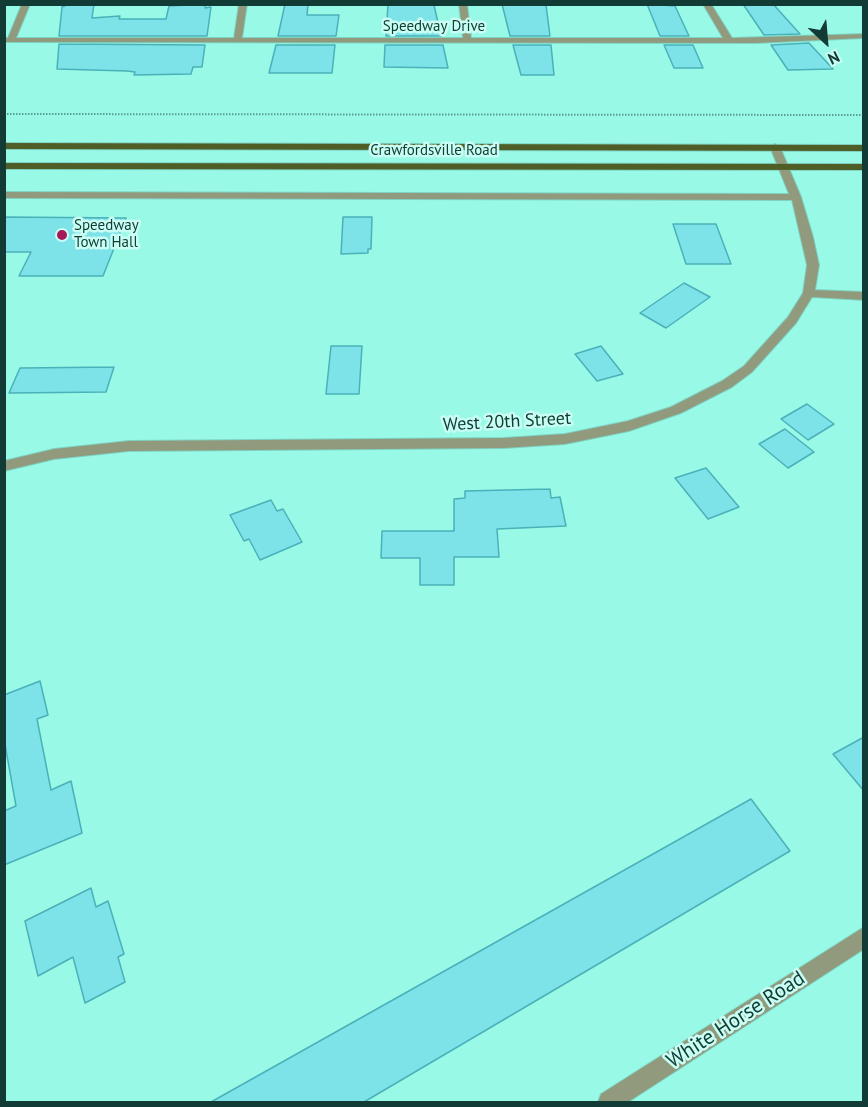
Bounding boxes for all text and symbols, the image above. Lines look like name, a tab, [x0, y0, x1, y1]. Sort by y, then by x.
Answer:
north arrow	[796, 12, 856, 72]
street label: Speedway Drive	[383, 18, 485, 36]
text: N	[825, 47, 843, 69]
street label: Crawfordsville Road	[370, 142, 498, 160]
place label: Speedway Town Hall	[74, 217, 139, 252]
marker: Speedway Town Hall	[55, 228, 69, 242]
street label: West 20th Street	[442, 408, 572, 436]
street label: White Horse Road	[662, 966, 810, 1074]

